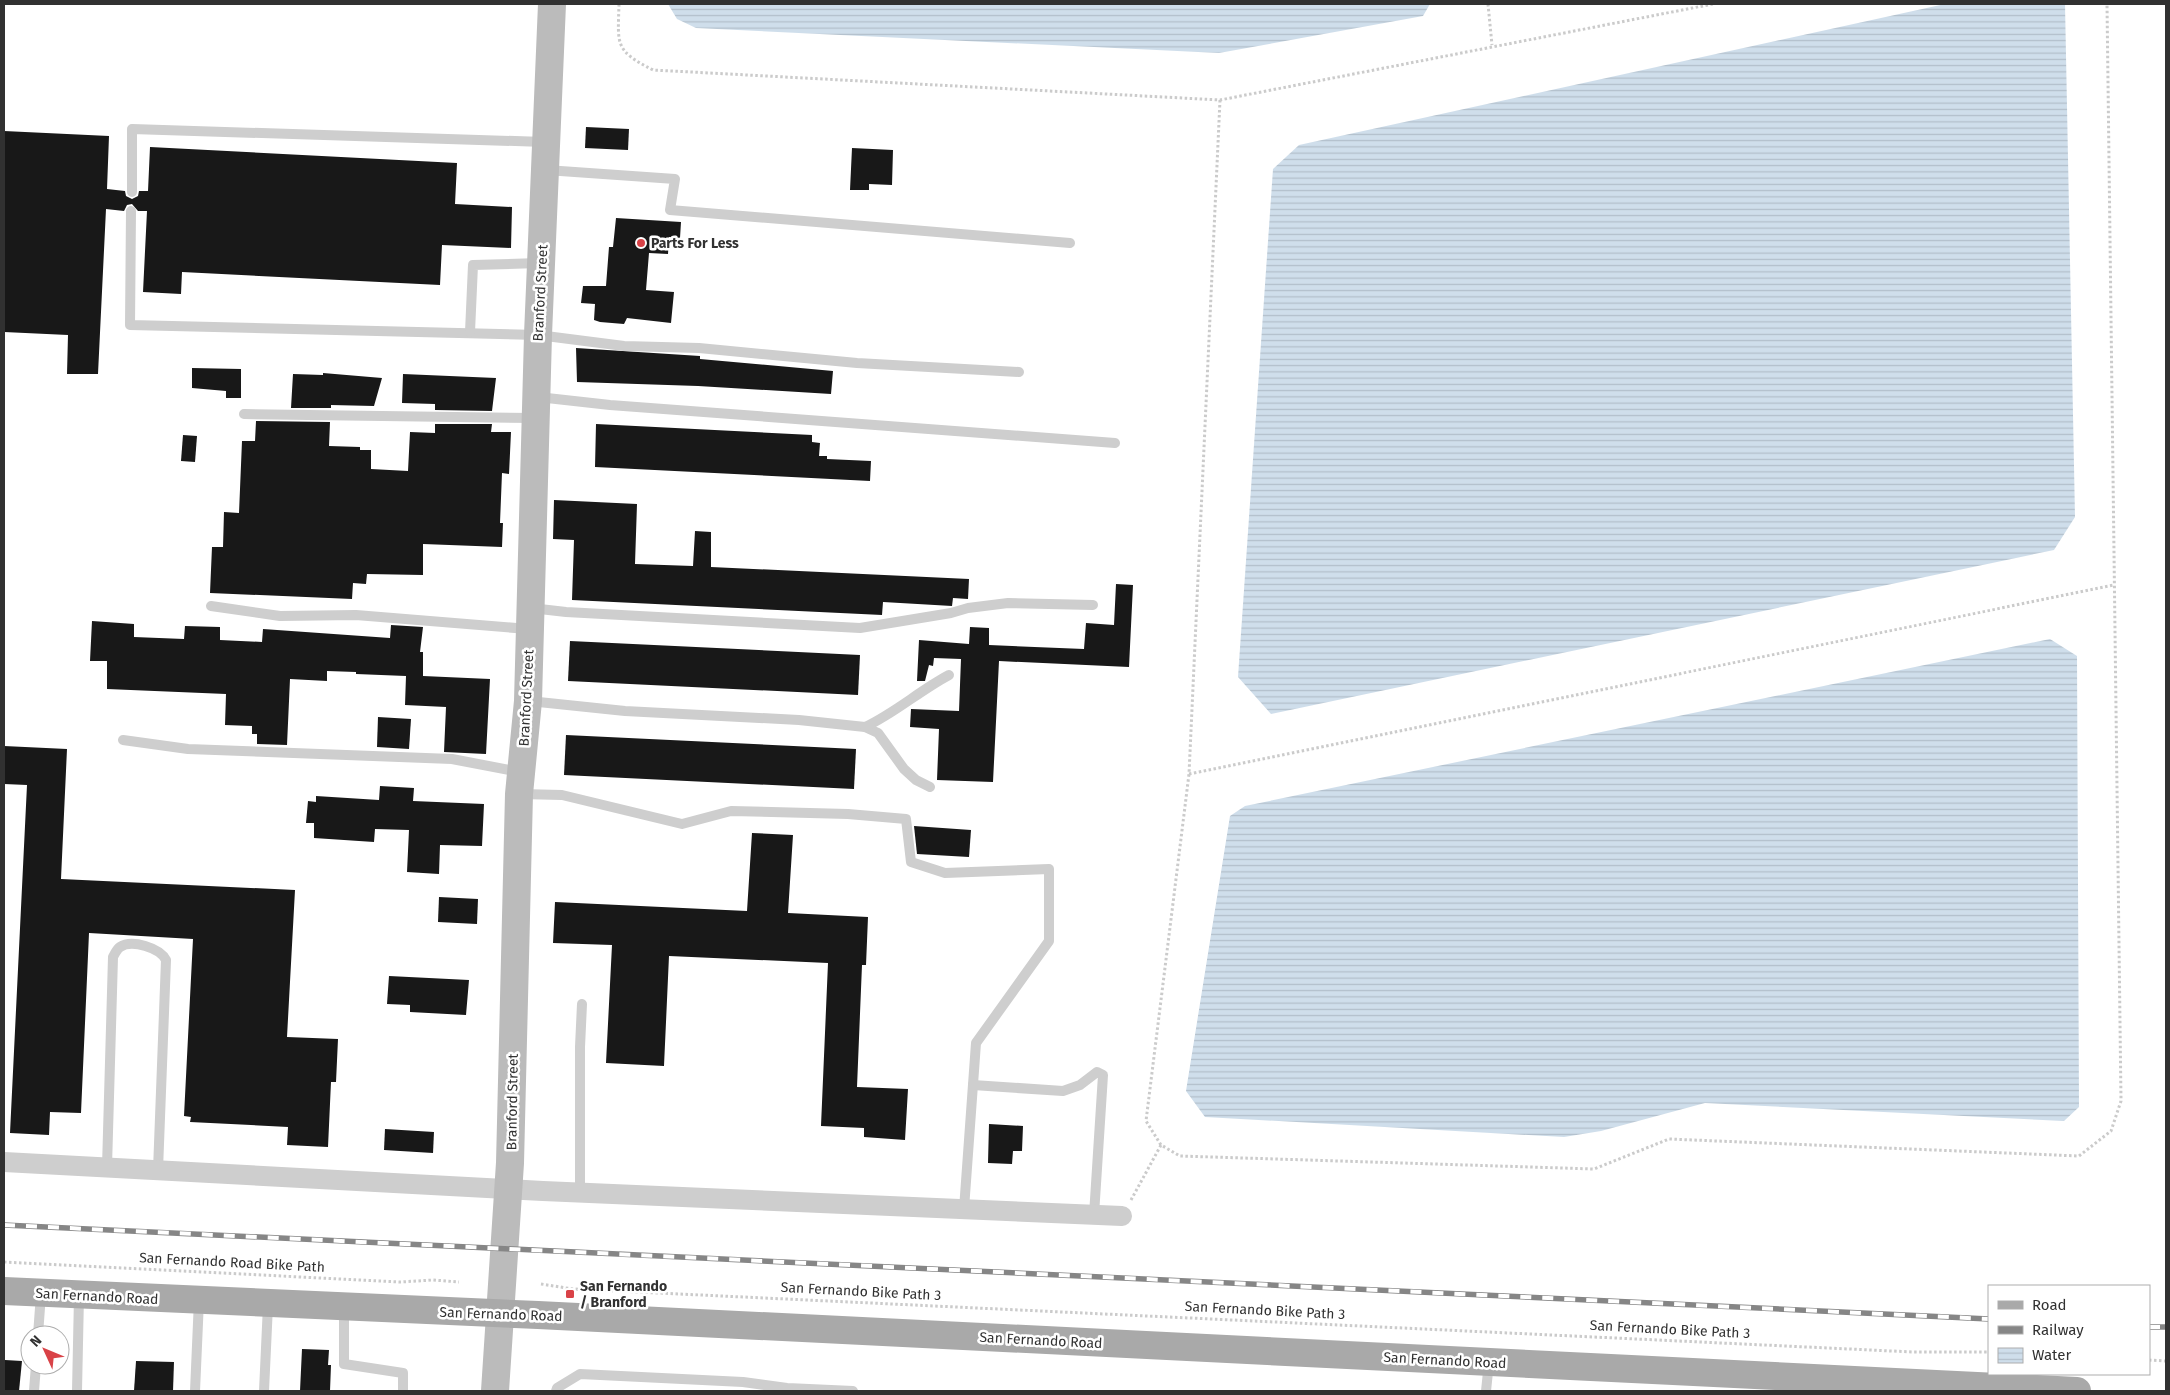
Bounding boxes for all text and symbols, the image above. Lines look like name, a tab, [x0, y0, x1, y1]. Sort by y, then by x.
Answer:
place label: Parts For Less	[651, 235, 739, 252]
marker: Parts For Less	[635, 237, 647, 249]
street label: Branford Street	[529, 243, 552, 342]
street label: Branford Street	[515, 648, 538, 747]
street label: Branford Street	[503, 1052, 522, 1151]
street label: San Fernando Road Bike Path	[139, 1249, 325, 1276]
place label: San Fernando / Branford	[580, 1278, 667, 1311]
street label: San Fernando Bike Path 3	[780, 1279, 942, 1304]
street label: San Fernando Road	[35, 1285, 159, 1308]
legend	[1988, 1285, 2150, 1375]
marker: San Fernando / Branford	[564, 1288, 576, 1300]
text: Road	[2032, 1296, 2067, 1314]
street label: San Fernando Bike Path 3	[1184, 1298, 1346, 1323]
street label: San Fernando Road	[439, 1304, 563, 1325]
street label: San Fernando Bike Path 3	[1589, 1317, 1751, 1342]
text: Railway	[2032, 1321, 2084, 1339]
north arrow	[20, 1325, 70, 1375]
street label: San Fernando Road	[979, 1329, 1103, 1352]
text: N	[27, 1332, 45, 1351]
text: Water	[2032, 1346, 2071, 1364]
street label: San Fernando Road	[1383, 1349, 1507, 1372]

